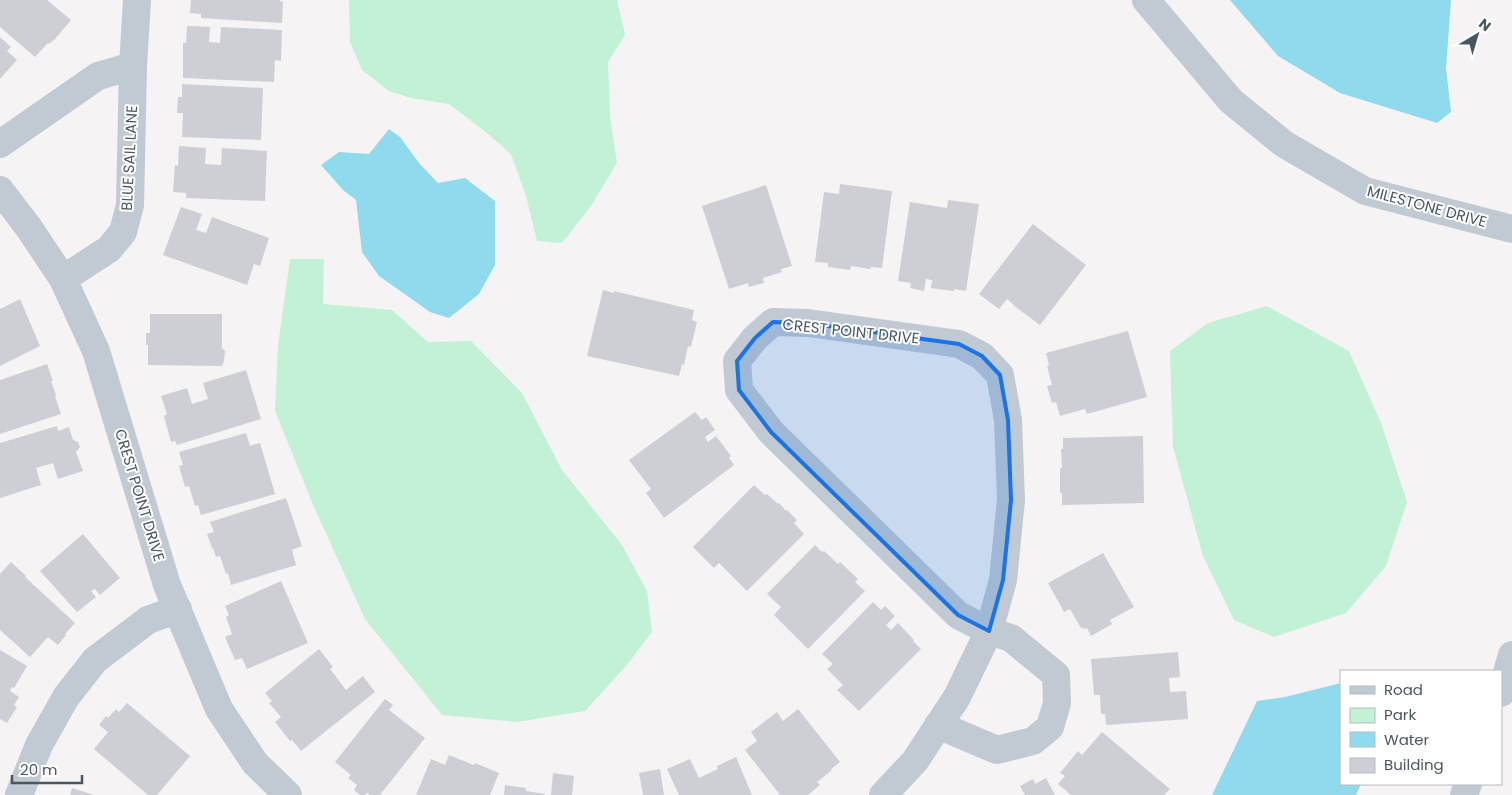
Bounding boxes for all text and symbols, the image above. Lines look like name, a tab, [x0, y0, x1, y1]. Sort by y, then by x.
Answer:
north arrow	[1452, 10, 1502, 60]
text: N	[1475, 14, 1495, 36]
street label: BLUE SAIL LANE	[116, 105, 142, 211]
street label: MILESTONE DRIVE	[1365, 180, 1489, 232]
street label: CREST POINT DRIVE	[782, 313, 920, 349]
street label: CREST POINT DRIVE	[110, 426, 170, 564]
legend	[1340, 670, 1502, 785]
text: Road	[1384, 679, 1423, 700]
text: Park	[1384, 704, 1416, 725]
text: Water	[1384, 729, 1430, 750]
scale bar	[12, 752, 82, 784]
text: Building	[1384, 754, 1444, 775]
text: 20 m	[20, 759, 58, 780]

